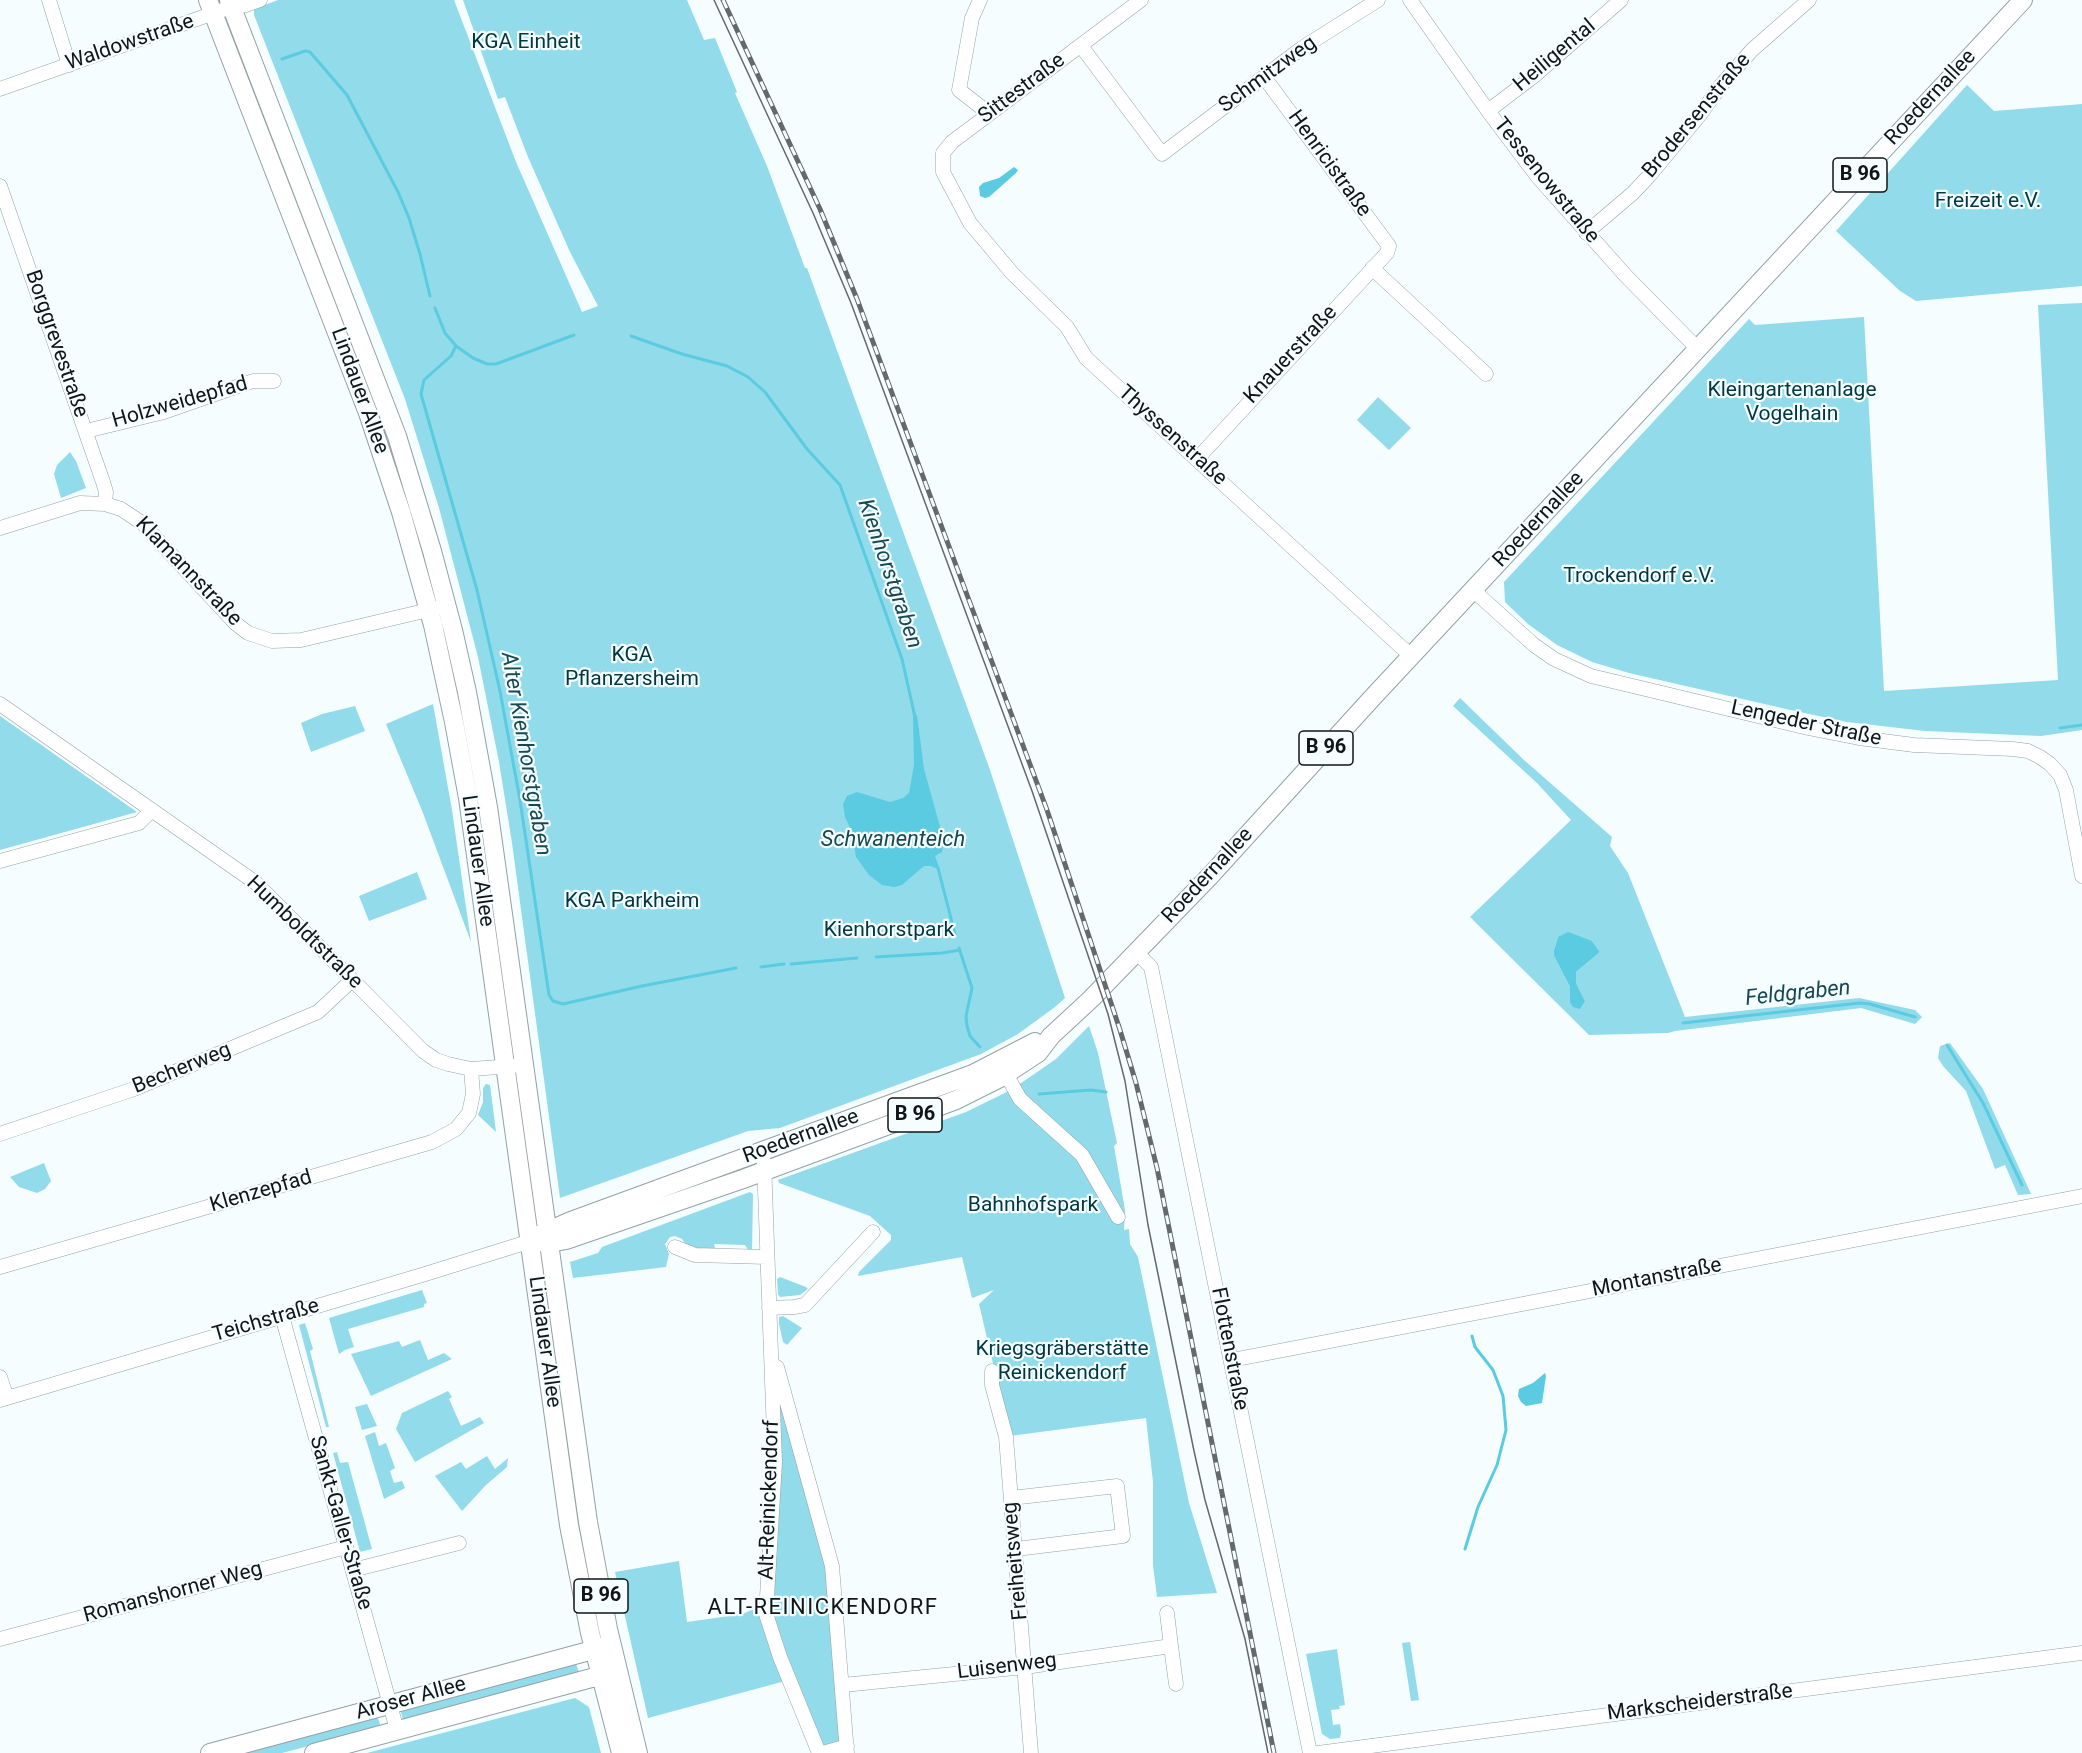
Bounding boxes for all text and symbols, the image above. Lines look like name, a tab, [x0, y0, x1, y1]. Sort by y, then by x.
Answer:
street label: Waldowstraße	[63, 9, 197, 77]
street label: Heiligental	[1509, 14, 1601, 98]
park label: KGA Einheit	[471, 30, 581, 56]
street label: Schmitzweg	[1214, 31, 1322, 119]
street label: Roedernallee	[1880, 45, 1982, 151]
street label: Sittestraße	[974, 48, 1070, 130]
street label: Brodersenstraße	[1637, 48, 1757, 184]
street label: Henricistraße	[1282, 106, 1376, 222]
street label: Tessenowstraße	[1488, 113, 1604, 249]
road number: B 96	[1833, 158, 1887, 192]
park label: Freizeit e.V.	[1935, 189, 2041, 215]
street label: Borggrevestraße	[19, 267, 93, 421]
street label: Knauerstraße	[1239, 301, 1343, 409]
street label: Lindauer Allee	[325, 324, 393, 458]
street label: Holzweidepfad	[109, 372, 251, 434]
park label: Kleingartenanlage Vogelhain	[1707, 378, 1877, 428]
street label: Thyssenstraße	[1112, 380, 1232, 492]
street label: Roedernallee	[1488, 467, 1590, 573]
water label: Kienhorstgraben	[851, 496, 927, 652]
street label: Klamannstraße	[130, 512, 246, 632]
park label: Trockendorf e.V.	[1563, 564, 1715, 590]
park label: KGA Pflanzersheim	[565, 643, 699, 693]
water label: Alter Kienhorstgraben	[494, 650, 556, 858]
street label: Lengeder Straße	[1728, 696, 1884, 752]
road number: B 96	[1299, 731, 1353, 765]
street label: Lindauer Allee	[455, 794, 499, 928]
street label: Roedernallee	[1157, 823, 1259, 929]
water label: Schwanenteich	[821, 827, 965, 853]
street label: Humboldtstraße	[241, 871, 367, 995]
park label: KGA Parkheim	[565, 889, 699, 915]
park label: Kienhorstpark	[824, 918, 954, 944]
water label: Feldgraben	[1744, 975, 1852, 1013]
street label: Becherweg	[129, 1038, 235, 1100]
road number: B 96	[888, 1098, 942, 1132]
street label: Roedernallee	[740, 1104, 862, 1170]
street label: Klenzepfad	[207, 1165, 315, 1219]
park label: Bahnhofspark	[968, 1193, 1098, 1219]
street label: Montanstraße	[1590, 1253, 1724, 1303]
street label: Lindauer Allee	[522, 1275, 566, 1409]
street label: Flottenstraße	[1205, 1285, 1253, 1413]
street label: Teichstraße	[210, 1294, 322, 1348]
park label: Kriegsgräberstätte Reinickendorf	[975, 1337, 1149, 1387]
street label: Alt-Reinickendorf	[755, 1420, 785, 1580]
street label: Sankt-Galler-Straße	[303, 1433, 377, 1613]
street label: Freiheitsweg	[998, 1501, 1034, 1621]
street label: Romanshorner Weg	[81, 1557, 265, 1629]
road number: B 96	[574, 1579, 628, 1613]
district label: ALT-REINICKENDORF	[708, 1595, 938, 1621]
street label: Luisenweg	[956, 1648, 1058, 1686]
street label: Aroser Allee	[353, 1672, 469, 1726]
street label: Markscheiderstraße	[1606, 1679, 1794, 1727]

